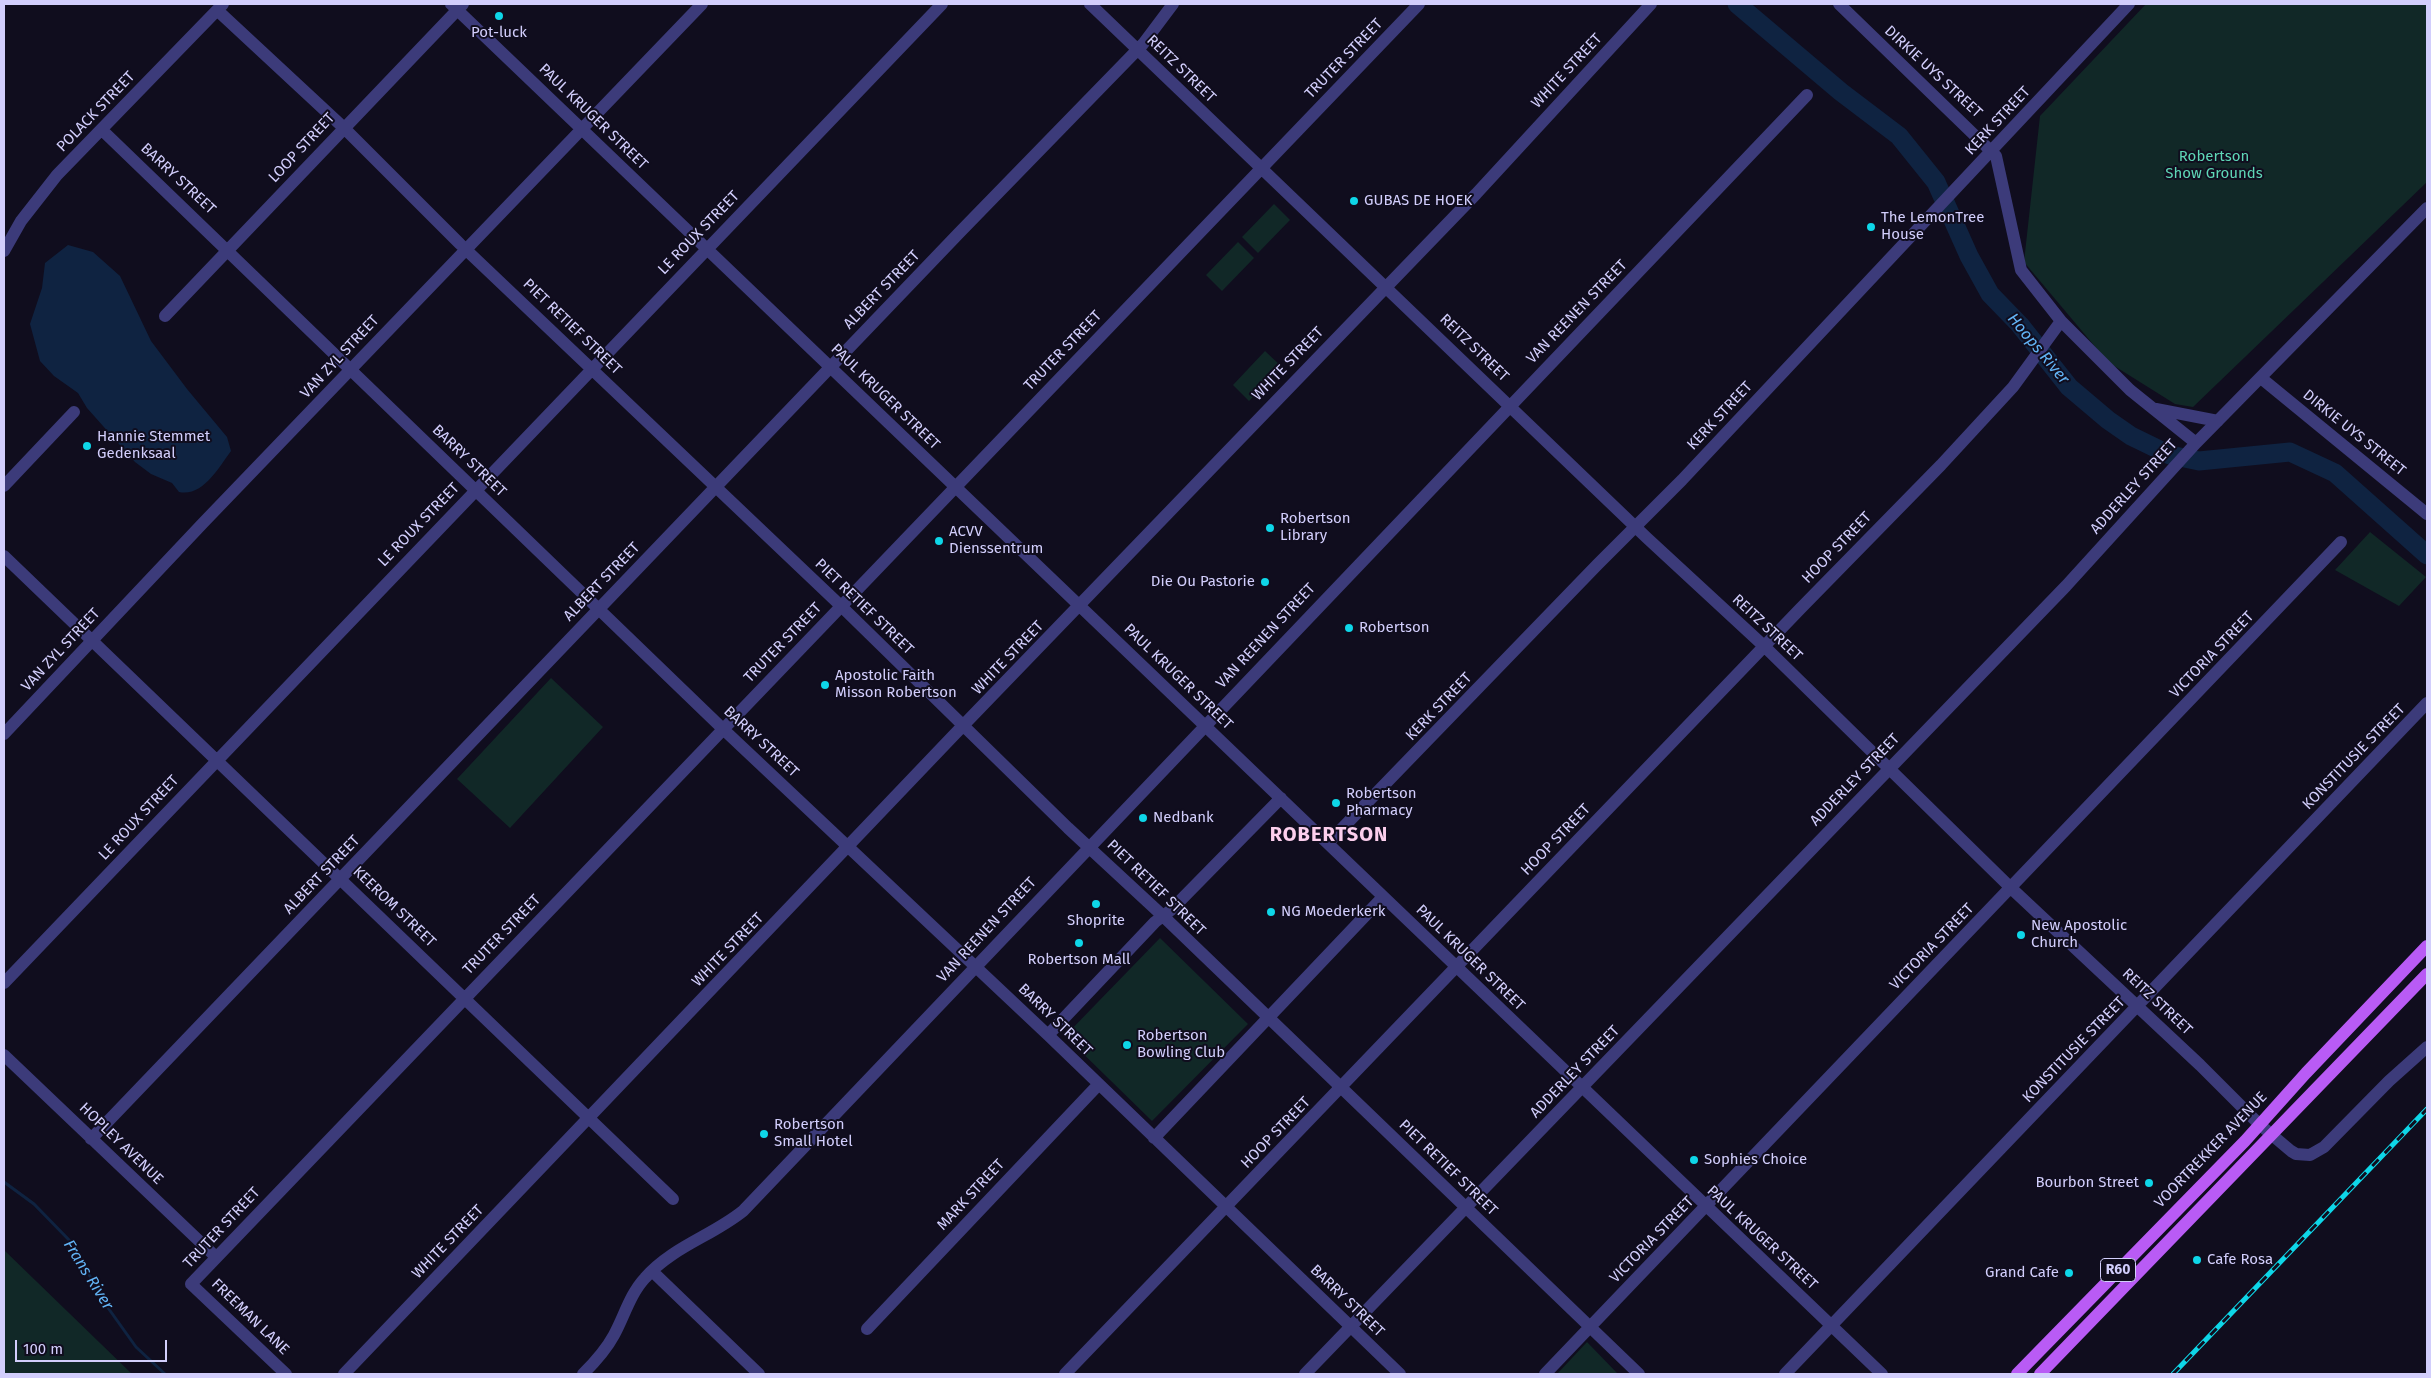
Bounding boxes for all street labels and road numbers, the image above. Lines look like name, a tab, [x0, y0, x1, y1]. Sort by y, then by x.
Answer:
street label: TRUTER STREET	[1301, 15, 1387, 103]
street label: DIRKIE UYS STREET	[1880, 22, 1986, 122]
street label: WHITE STREET	[1528, 30, 1606, 112]
street label: REITZ STREET	[1143, 32, 1219, 106]
street label: PAUL KRUGER STREET	[535, 60, 651, 174]
street label: POLACK STREET	[53, 68, 139, 156]
street label: KERK STREET	[1962, 83, 2034, 159]
street label: LOOP STREET	[265, 109, 339, 187]
street label: BARRY STREET	[137, 140, 219, 218]
street label: LE ROUX STREET	[655, 187, 743, 279]
street label: ALBERT STREET	[840, 247, 924, 333]
street label: VAN REENEN STREET	[1523, 256, 1631, 368]
street label: PIET RETIEF STREET	[519, 275, 625, 379]
street label: TRUTER STREET	[1020, 307, 1106, 395]
street label: REITZ STREET	[1436, 311, 1512, 385]
street label: VAN ZYL STREET	[297, 312, 383, 402]
street label: WHITE STREET	[1248, 323, 1328, 405]
street label: PAUL KRUGER STREET	[827, 340, 943, 454]
street label: KERK STREET	[1684, 378, 1756, 454]
street label: DIRKIE UYS STREET	[2299, 386, 2409, 480]
street label: BARRY STREET	[428, 421, 510, 501]
street label: ADDERLEY STREET	[2087, 436, 2181, 538]
street label: LE ROUX STREET	[375, 479, 463, 571]
street label: HOOP STREET	[1799, 509, 1875, 587]
street label: ALBERT STREET	[560, 539, 644, 625]
street label: PIET RETIEF STREET	[811, 555, 917, 659]
street label: VAN REENEN STREET	[1213, 580, 1319, 692]
street label: REITZ STREET	[1728, 591, 1806, 665]
street label: TRUTER STREET	[740, 599, 826, 687]
street label: VAN ZYL STREET	[18, 605, 104, 695]
street label: VICTORIA STREET	[2166, 608, 2258, 702]
street label: WHITE STREET	[968, 617, 1048, 699]
street label: PAUL KRUGER STREET	[1120, 620, 1236, 734]
street label: KERK STREET	[1402, 669, 1476, 745]
street label: KONSTITUSIE STREET	[2299, 700, 2409, 814]
street label: BARRY STREET	[720, 703, 802, 781]
street label: ADDERLEY STREET	[1806, 730, 1904, 830]
street label: LE ROUX STREET	[95, 772, 183, 864]
street label: HOOP STREET	[1518, 801, 1594, 879]
street label: ALBERT STREET	[280, 832, 364, 918]
street label: PIET RETIEF STREET	[1103, 836, 1209, 940]
street label: KEEROM STREET	[349, 863, 439, 951]
street label: VAN REENEN STREET	[934, 874, 1040, 986]
street label: TRUTER STREET	[459, 891, 545, 979]
street label: VICTORIA STREET	[1886, 900, 1978, 994]
street label: PAUL KRUGER STREET	[1412, 901, 1528, 1015]
street label: WHITE STREET	[688, 909, 768, 991]
street label: REITZ STREET	[2118, 965, 2196, 1039]
street label: BARRY STREET	[1014, 980, 1096, 1060]
street label: KONSTITUSIE STREET	[2019, 993, 2129, 1107]
street label: ADDERLEY STREET	[1526, 1022, 1624, 1122]
street label: VOORTREKKER AVENUE	[2151, 1088, 2271, 1212]
street label: HOOP STREET	[1238, 1094, 1314, 1172]
street label: HOPLEY AVENUE	[75, 1099, 167, 1189]
street label: PIET RETIEF STREET	[1395, 1116, 1501, 1220]
street label: MARK STREET	[934, 1156, 1008, 1234]
street label: PAUL KRUGER STREET	[1703, 1182, 1821, 1294]
street label: TRUTER STREET	[180, 1184, 264, 1272]
street label: VICTORIA STREET	[1606, 1193, 1698, 1287]
street label: WHITE STREET	[408, 1201, 488, 1283]
road number: R60	[2100, 1258, 2136, 1282]
street label: BARRY STREET	[1306, 1261, 1388, 1341]
street label: FREEMAN LANE	[207, 1275, 293, 1359]

